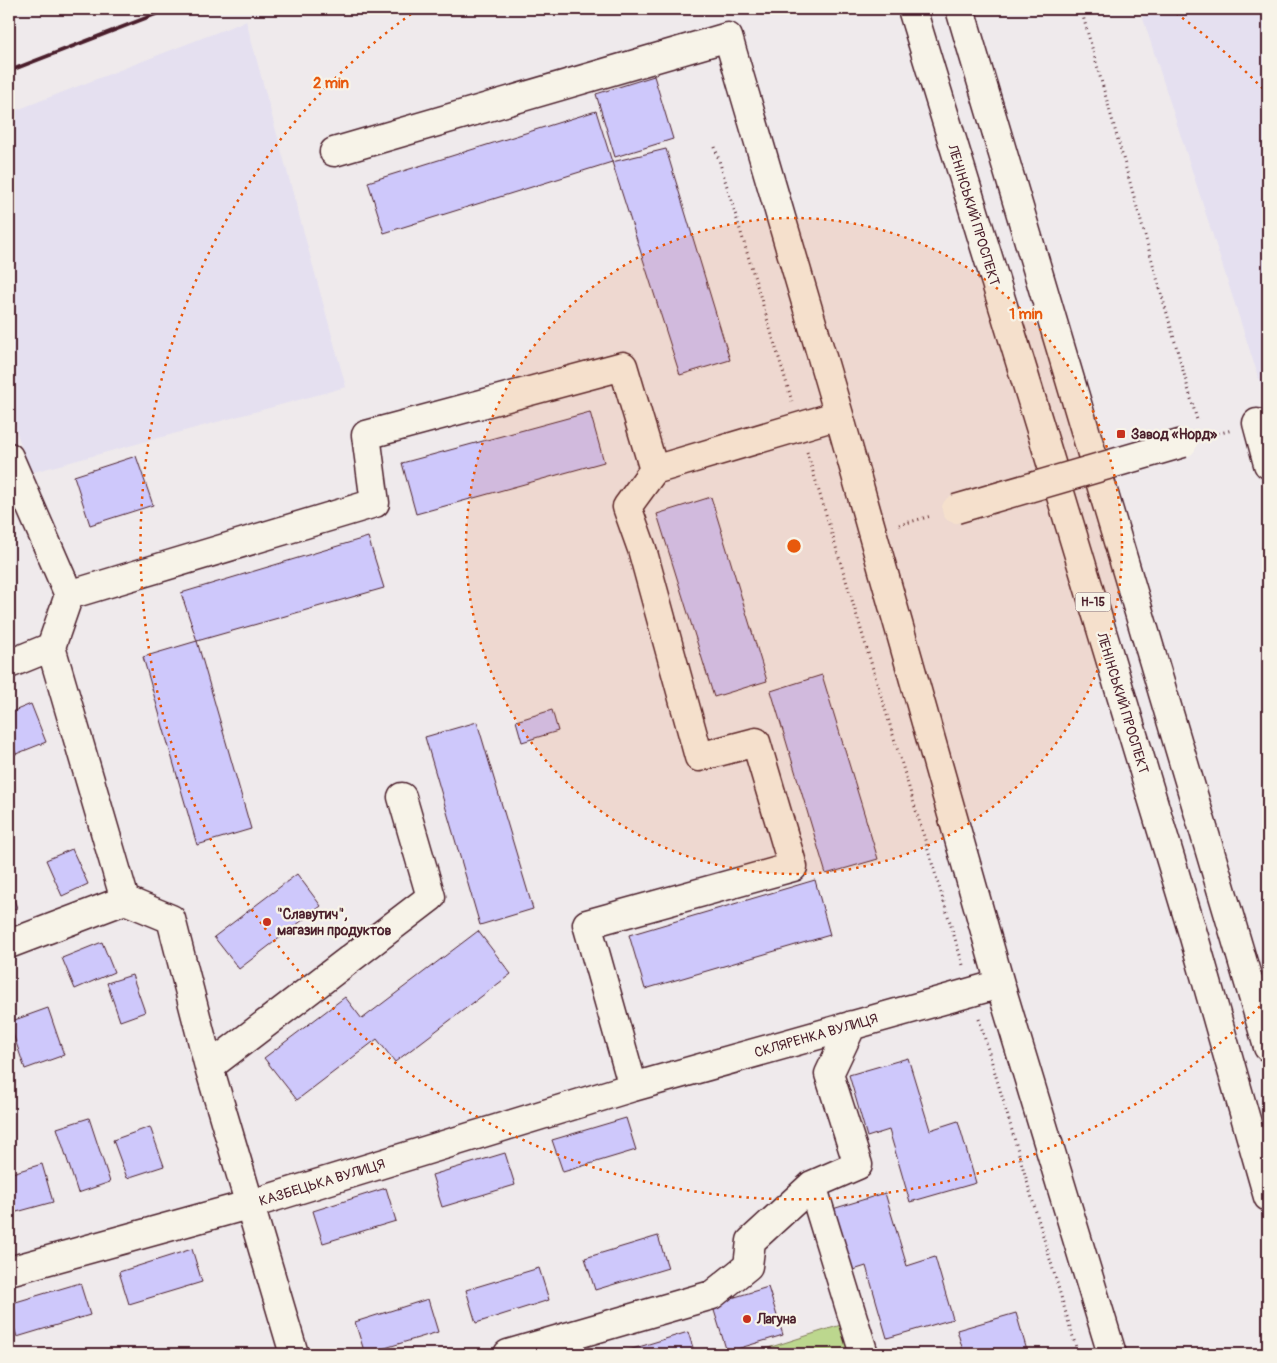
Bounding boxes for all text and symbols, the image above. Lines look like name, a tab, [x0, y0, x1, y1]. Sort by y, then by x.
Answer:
text: 2 min	[313, 74, 349, 93]
street label: ЛЕНІНСЬКИЙ ПРОСПЕКТ	[944, 142, 1003, 288]
text: 1 min	[1009, 305, 1043, 324]
place label: Завод «Норд»	[1131, 426, 1218, 443]
marker: Завод «Норд»	[1115, 428, 1127, 440]
centre of rings	[785, 537, 803, 555]
road number: Н-15	[1076, 592, 1110, 612]
street label: ЛЕНІНСЬКИЙ ПРОСПЕКТ	[1093, 630, 1152, 776]
place label: "Славутич", магазин продуктов	[277, 906, 391, 939]
marker: "Славутич", магазин продуктов	[261, 916, 273, 928]
street label: СКЛЯРЕНКА ВУЛИЦЯ	[752, 1010, 880, 1061]
street label: КАЗБЕЦЬКА ВУЛИЦЯ	[257, 1155, 387, 1210]
place label: Лагуна	[756, 1311, 797, 1328]
marker: Лагуна	[741, 1313, 753, 1325]

